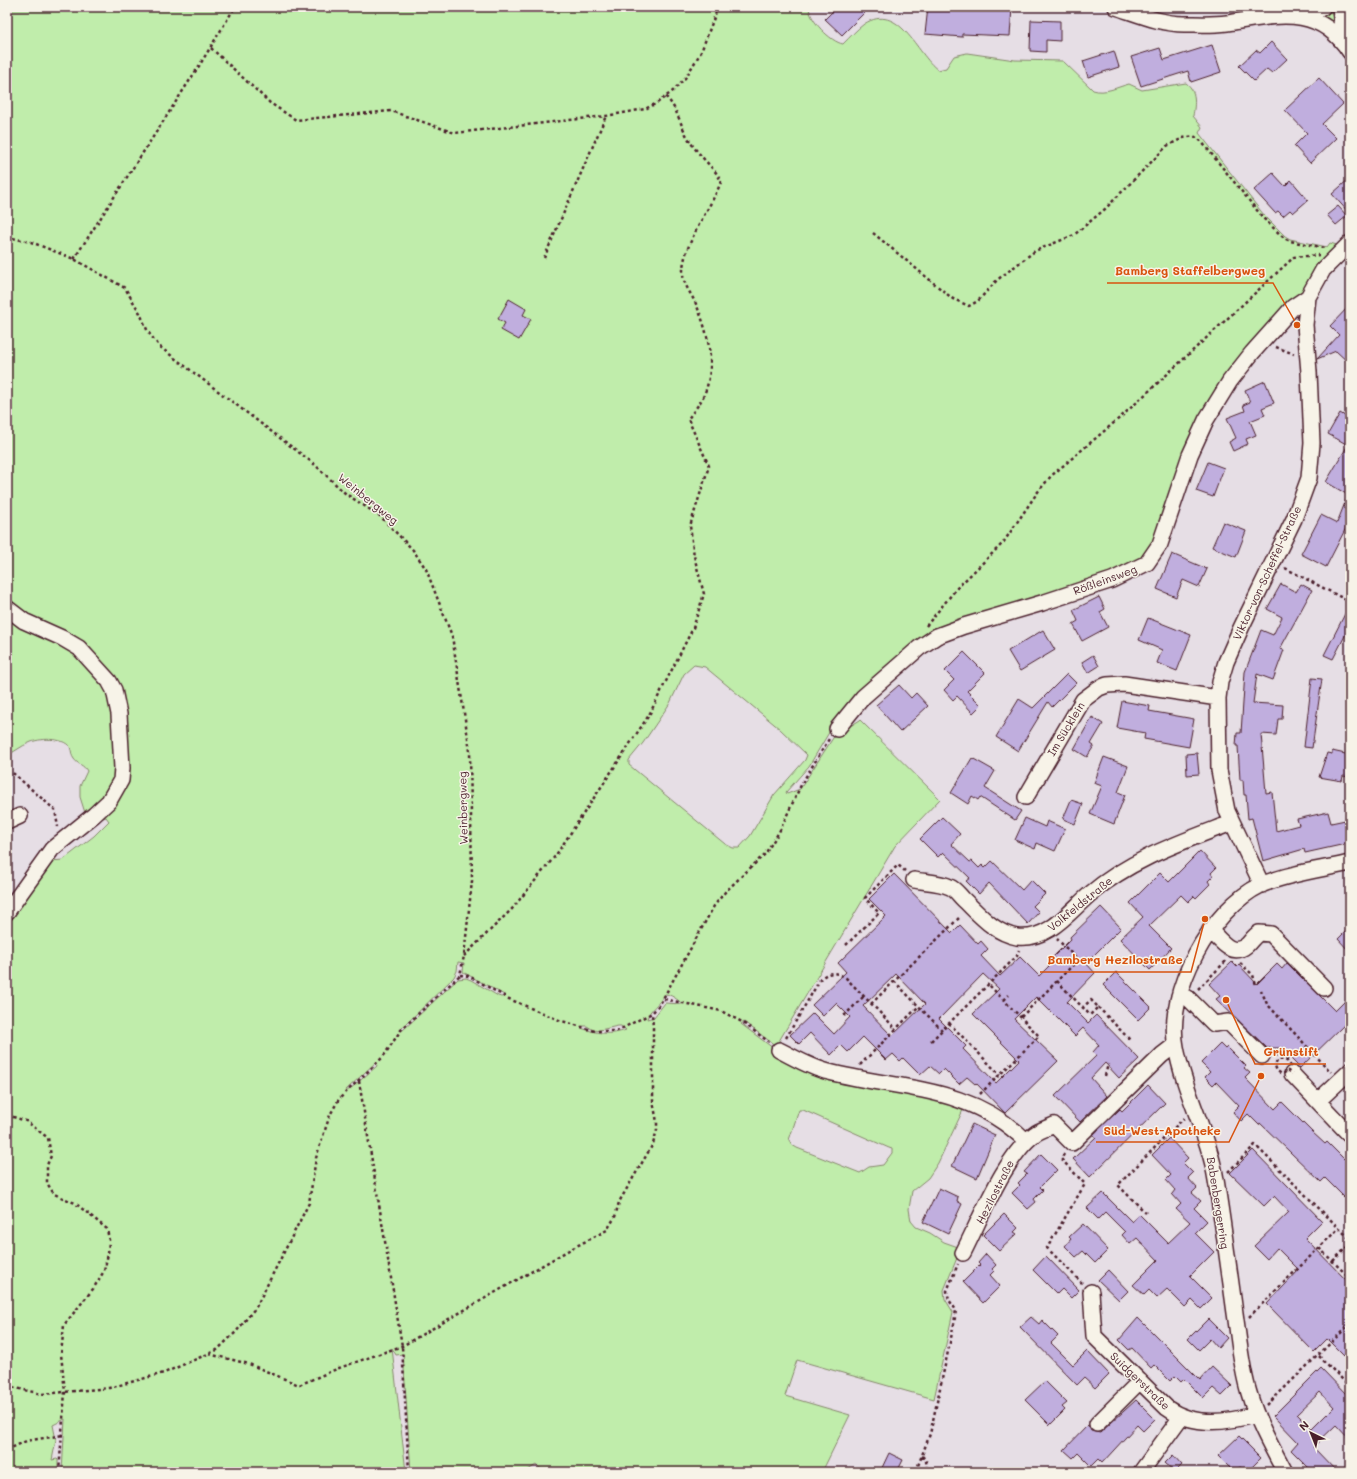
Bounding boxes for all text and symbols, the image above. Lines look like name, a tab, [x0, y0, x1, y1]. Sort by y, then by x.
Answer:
callout: Bamberg Staffelbergweg	[1107, 259, 1273, 283]
text: Bamberg Staffelbergweg	[1115, 262, 1265, 278]
street label: Weinbergweg	[335, 470, 402, 528]
street label: Viktor-von-Scheffel-Straße	[1229, 503, 1304, 642]
street label: Rößleinsweg	[1071, 561, 1139, 598]
street label: Im Sücklein	[1044, 699, 1088, 759]
street label: Weinbergweg	[454, 771, 471, 845]
street label: Volkfeldstraße	[1044, 873, 1115, 934]
callout: Bamberg Hezilostraße	[1040, 948, 1191, 972]
text: Bamberg Hezilostraße	[1047, 951, 1183, 967]
callout: Grünstift	[1255, 1040, 1326, 1064]
text: Grünstift	[1263, 1043, 1319, 1059]
callout: Süd-West-Apotheke	[1096, 1118, 1229, 1142]
text: Süd-West-Apotheke	[1103, 1122, 1221, 1138]
street label: Babenbergerring	[1204, 1156, 1233, 1250]
street label: Hezilostraße	[972, 1157, 1017, 1226]
street label: Suidgerstraße	[1107, 1348, 1174, 1413]
north arrow	[1291, 1413, 1331, 1453]
text: N	[1296, 1417, 1312, 1434]

